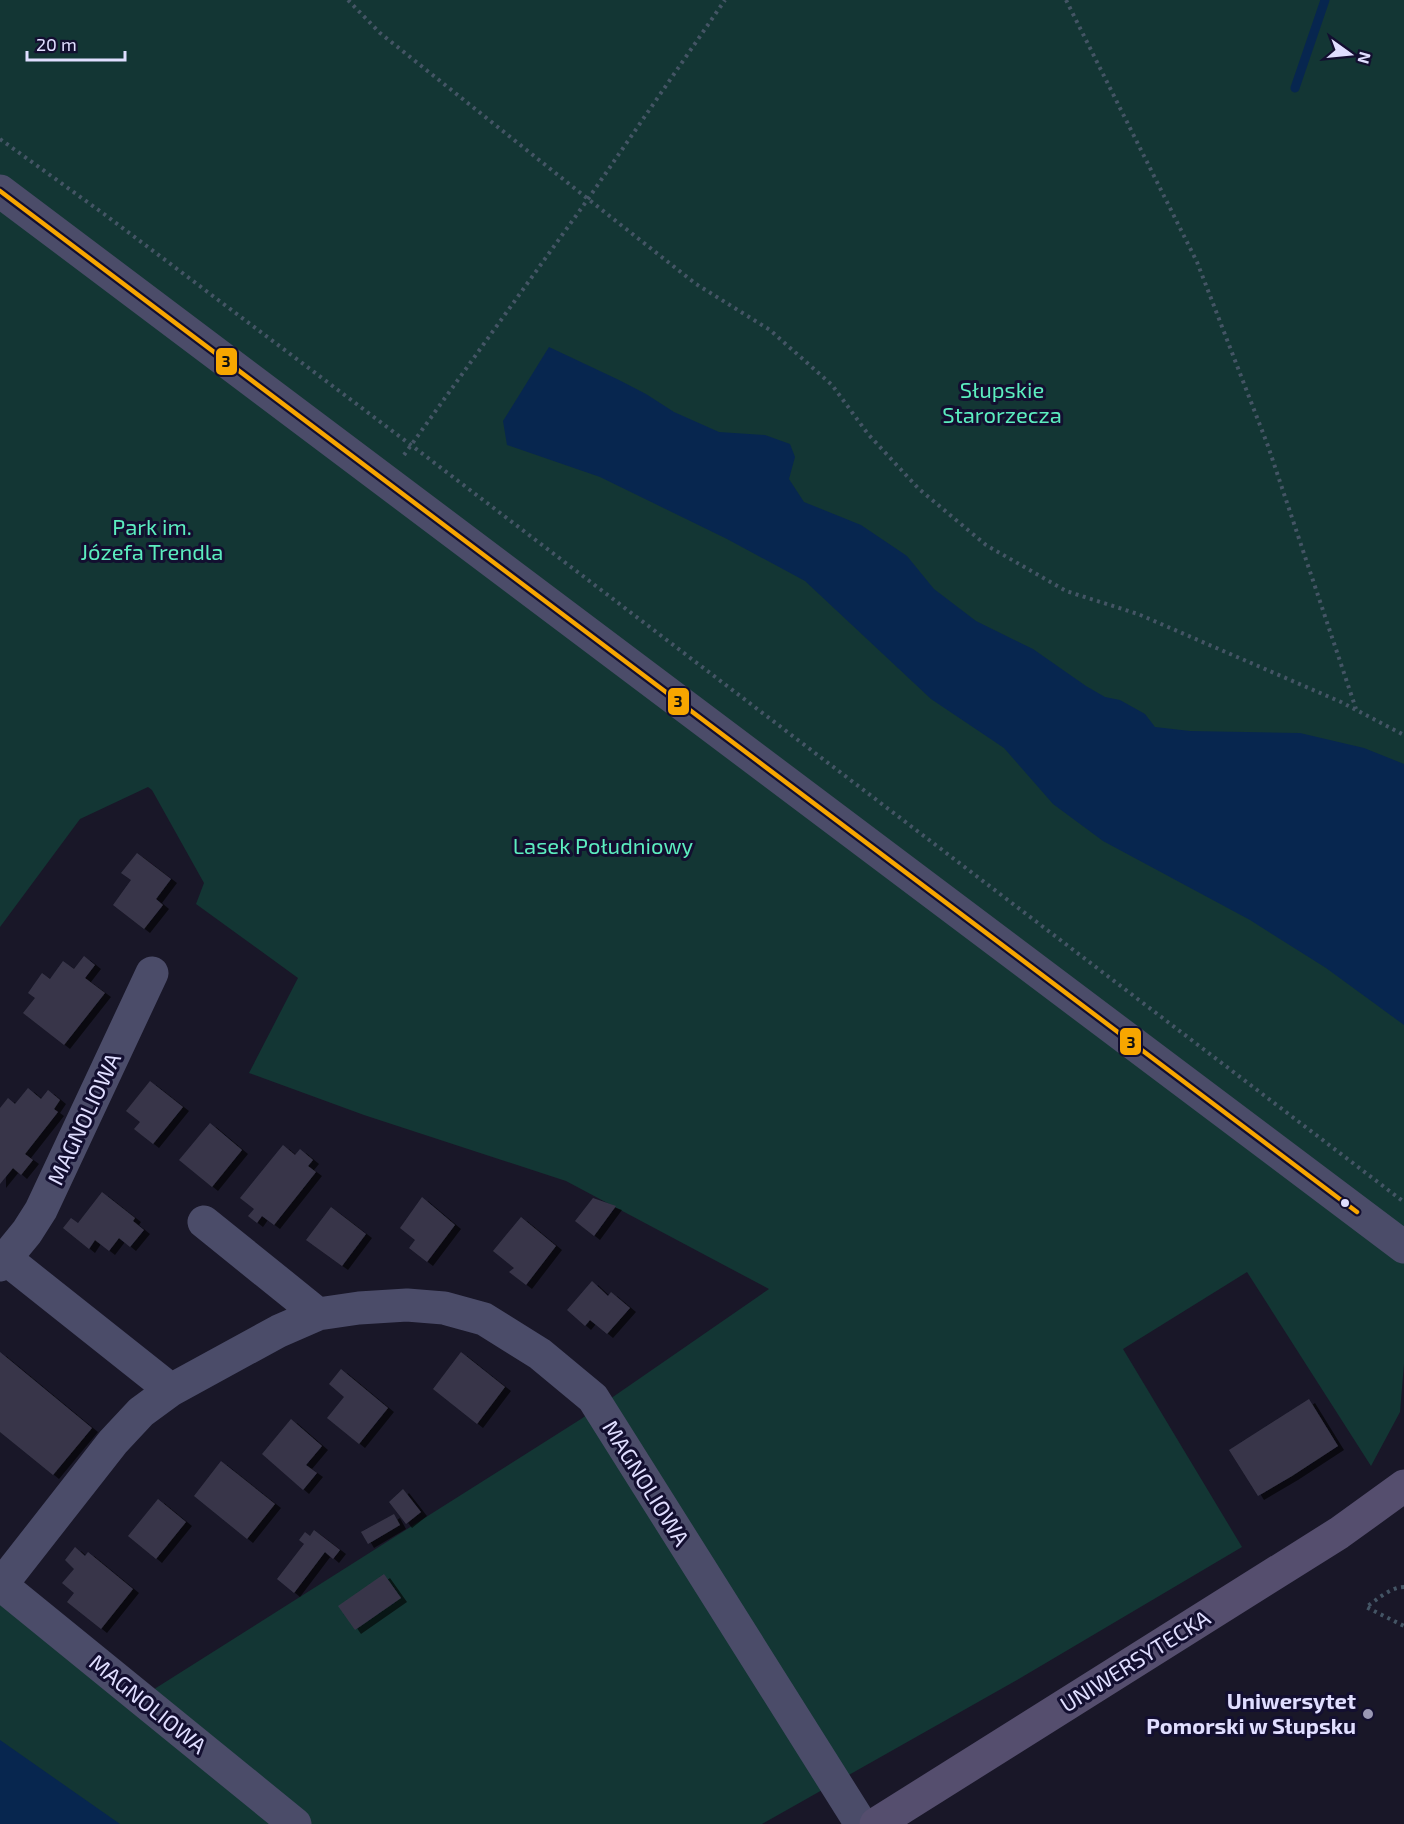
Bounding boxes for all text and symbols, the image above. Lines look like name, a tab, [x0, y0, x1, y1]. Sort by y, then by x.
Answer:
scale bar	[27, 24, 124, 62]
north arrow	[1320, 24, 1380, 84]
text: 20 m	[36, 33, 77, 55]
text: N	[1354, 50, 1376, 66]
line badge: 3	[215, 347, 238, 376]
text: 3	[221, 351, 231, 370]
park label: Słupskie Starorzecza	[942, 376, 1062, 427]
park label: Park im. Józefa Trendla	[81, 513, 223, 564]
line badge: 3	[667, 687, 690, 716]
text: 3	[673, 691, 683, 710]
park label: Lasek Południowy	[513, 832, 694, 858]
line badge: 3	[1119, 1027, 1142, 1056]
text: 3	[1126, 1032, 1136, 1051]
street label: MAGNOLIOWA	[41, 1048, 125, 1189]
unlabelled marker	[1339, 1197, 1351, 1209]
street label: MAGNOLIOWA	[598, 1415, 696, 1550]
street label: UNIWERSYTECKA	[1055, 1603, 1214, 1717]
street label: MAGNOLIOWA	[85, 1648, 213, 1758]
place label: Uniwersytet Pomorski w Słupsku	[1146, 1687, 1356, 1738]
marker: Uniwersytet Pomorski w Słupsku	[1361, 1707, 1375, 1721]

